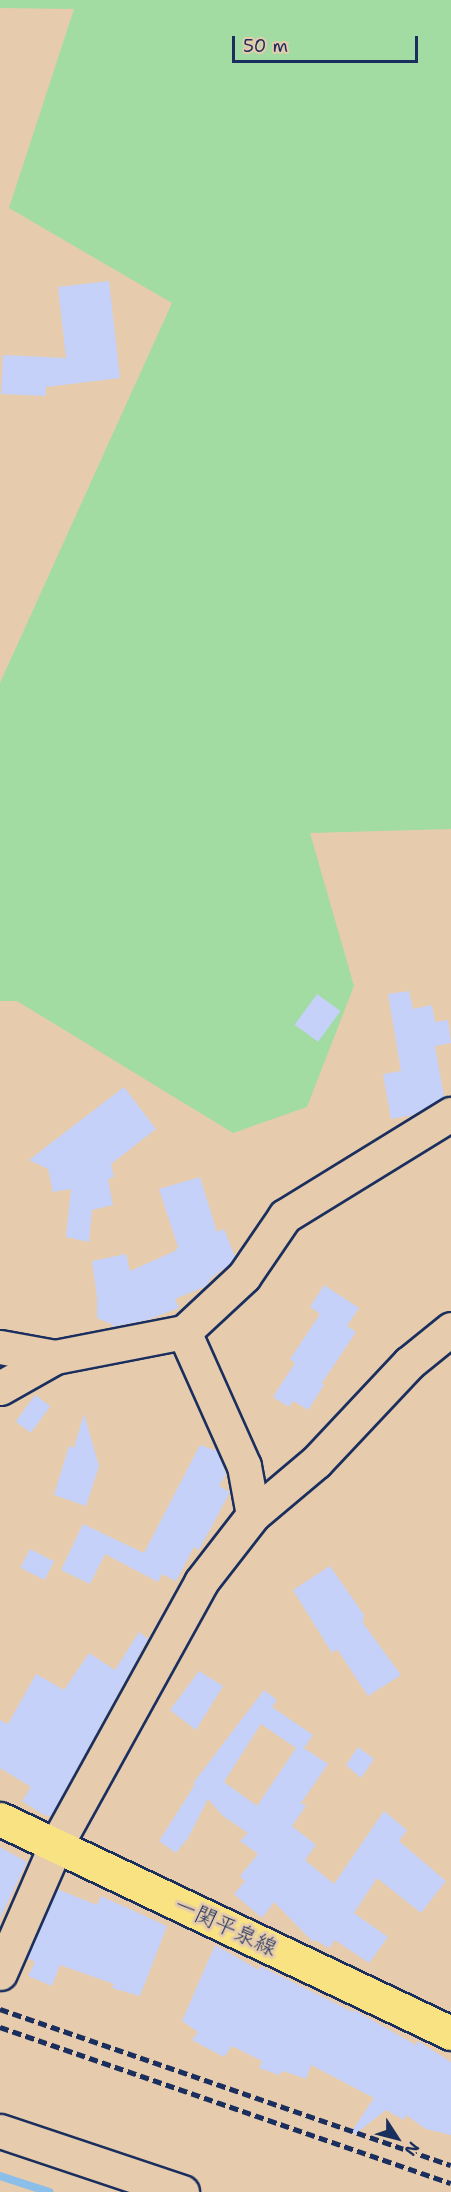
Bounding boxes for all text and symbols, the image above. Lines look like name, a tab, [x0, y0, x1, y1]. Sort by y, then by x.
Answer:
scale bar	[235, 24, 421, 62]
text: 50 m	[243, 34, 288, 58]
street label: 一関平泉線	[171, 1891, 281, 1961]
north arrow	[367, 2108, 427, 2168]
text: N	[400, 2138, 424, 2160]

